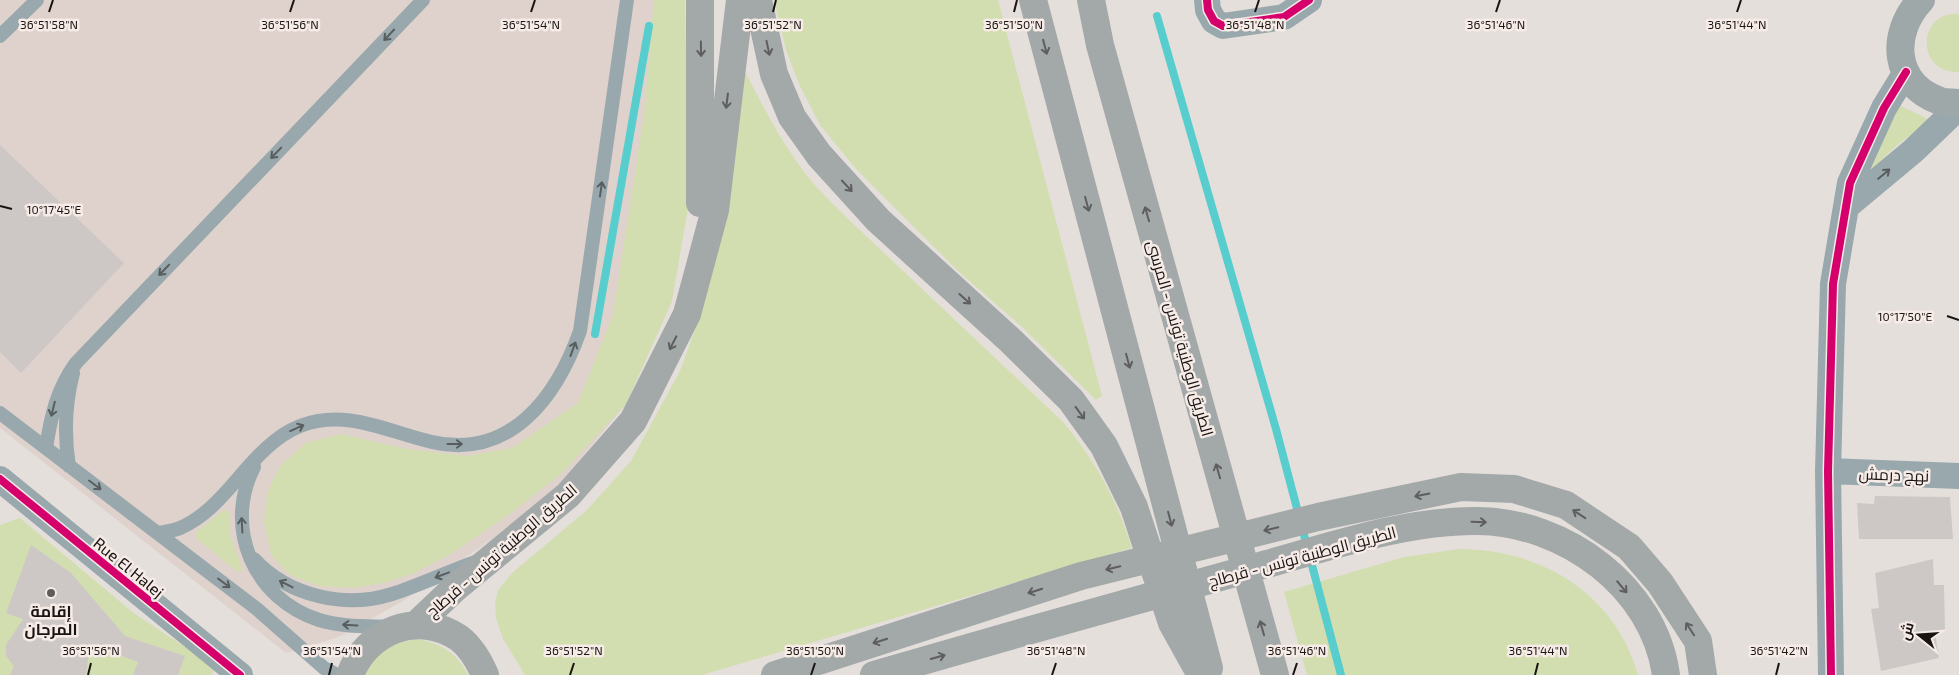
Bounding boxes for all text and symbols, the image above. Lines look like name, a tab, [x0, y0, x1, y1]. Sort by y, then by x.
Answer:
text: 36°51'58"N	[20, 17, 78, 31]
text: 36°51'56"N	[261, 17, 319, 31]
text: 36°51'54"N	[502, 17, 560, 31]
text: 36°51'52"N	[744, 17, 802, 31]
text: 36°51'50"N	[985, 17, 1043, 31]
text: 36°51'48"N	[1226, 17, 1284, 31]
text: 36°51'46"N	[1467, 17, 1525, 31]
text: 36°51'44"N	[1708, 17, 1766, 31]
one-way arrow	[383, 29, 395, 42]
one-way arrow	[764, 39, 773, 55]
one-way arrow	[1041, 39, 1051, 55]
one-way arrow	[696, 40, 705, 56]
one-way arrow	[722, 92, 732, 108]
one-way arrow	[271, 146, 283, 158]
one-way arrow	[1878, 169, 1891, 180]
one-way arrow	[842, 180, 853, 193]
one-way arrow	[596, 182, 606, 198]
one-way arrow	[1083, 196, 1092, 212]
text: 10°17'45"E	[27, 202, 81, 216]
one-way arrow	[1141, 206, 1151, 222]
street label: الطريق الوطنية تونس - المرسى	[1142, 238, 1218, 439]
one-way arrow	[158, 264, 170, 276]
one-way arrow	[958, 293, 971, 305]
text: 10°17'50"E	[1878, 309, 1932, 323]
one-way arrow	[668, 335, 677, 350]
one-way arrow	[569, 342, 578, 357]
one-way arrow	[1124, 353, 1134, 369]
one-way arrow	[48, 400, 57, 416]
one-way arrow	[1075, 406, 1085, 420]
one-way arrow	[289, 423, 304, 433]
one-way arrow	[446, 439, 463, 449]
street label: نهج درمش	[1858, 463, 1930, 488]
one-way arrow	[1213, 464, 1223, 480]
one-way arrow	[88, 479, 101, 490]
street label: الطريق الوطنية تونس - قرطاج	[422, 479, 582, 623]
one-way arrow	[1414, 490, 1430, 500]
one-way arrow	[1572, 509, 1586, 519]
one-way arrow	[1165, 510, 1175, 526]
one-way arrow	[238, 517, 247, 533]
one-way arrow	[1470, 517, 1487, 527]
street label: الطريق الوطنية تونس - قرطاج	[1206, 522, 1399, 593]
one-way arrow	[1263, 525, 1279, 534]
street label: Rue El Halej	[89, 533, 168, 602]
one-way arrow	[1106, 564, 1122, 573]
one-way arrow	[434, 571, 449, 580]
one-way arrow	[217, 578, 230, 589]
one-way arrow	[279, 579, 294, 588]
one-way arrow	[1617, 581, 1628, 594]
one-way arrow	[1027, 586, 1043, 596]
marker: إقامة المرجان	[45, 587, 57, 599]
place label: إقامة المرجان	[25, 601, 77, 639]
north arrow	[1894, 610, 1944, 660]
one-way arrow	[1256, 620, 1266, 636]
text: ش	[1895, 620, 1918, 642]
one-way arrow	[342, 621, 358, 630]
one-way arrow	[1684, 622, 1695, 636]
one-way arrow	[873, 637, 888, 646]
text: 36°51'56"N	[62, 643, 120, 657]
text: 36°51'54"N	[303, 643, 361, 657]
text: 36°51'52"N	[545, 643, 603, 657]
text: 36°51'50"N	[786, 643, 844, 657]
text: 36°51'48"N	[1027, 643, 1085, 657]
text: 36°51'46"N	[1268, 643, 1326, 657]
text: 36°51'44"N	[1509, 643, 1567, 657]
text: 36°51'42"N	[1750, 643, 1808, 657]
one-way arrow	[929, 651, 945, 661]

